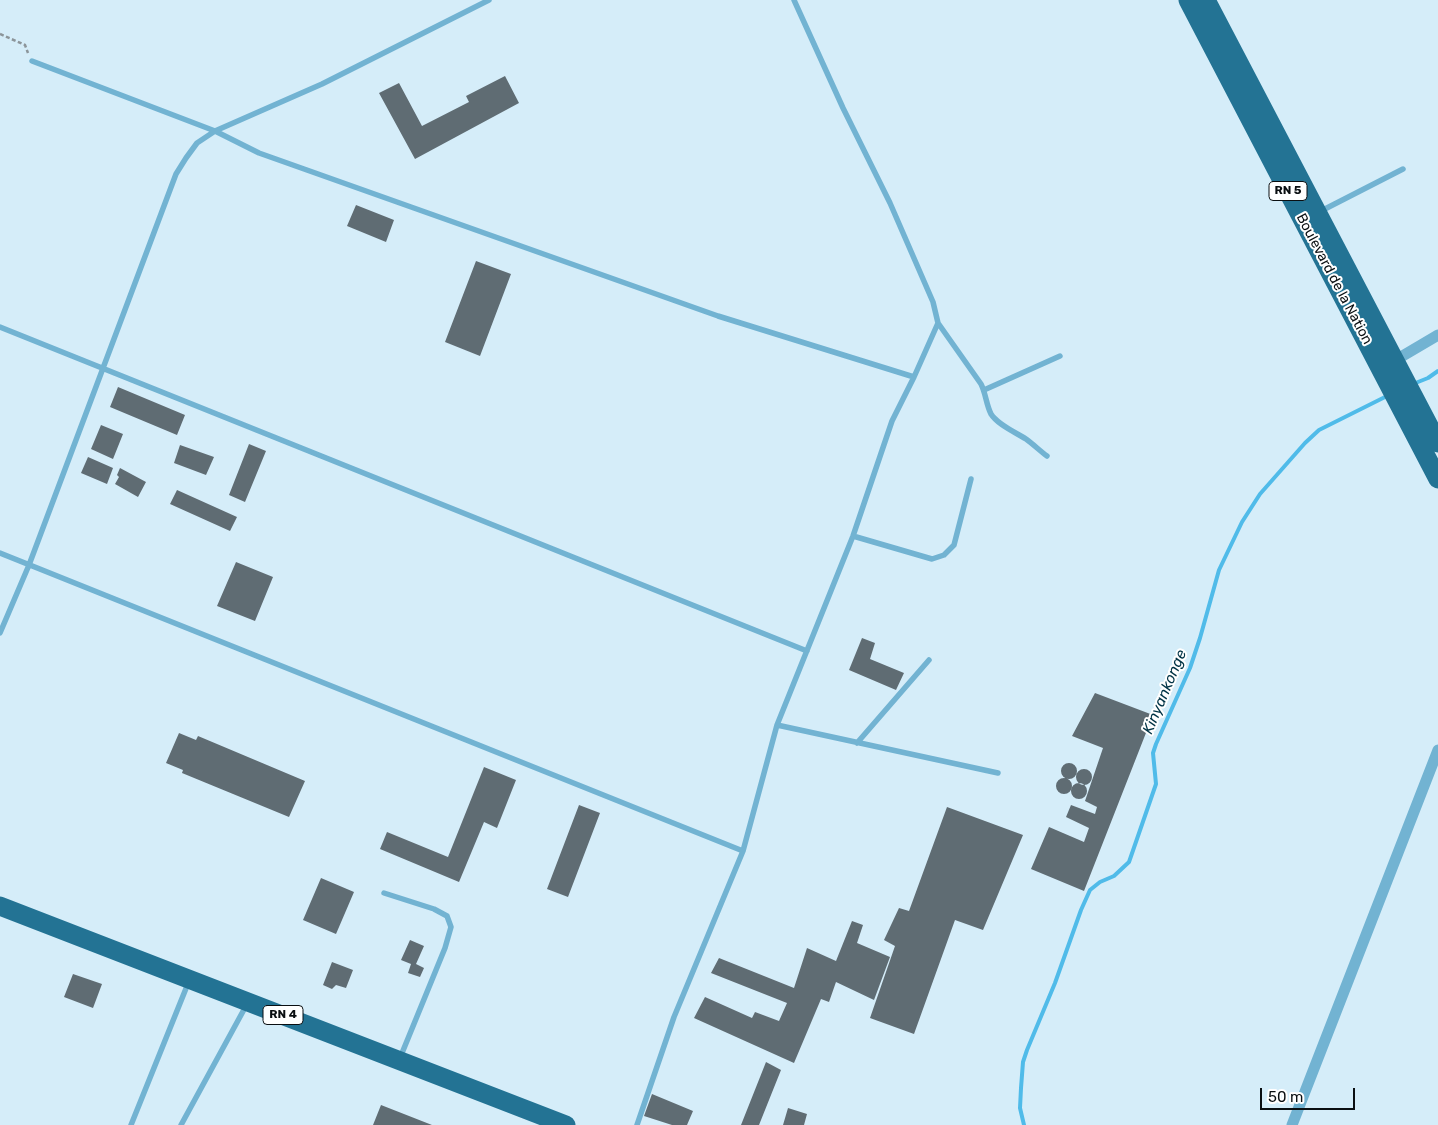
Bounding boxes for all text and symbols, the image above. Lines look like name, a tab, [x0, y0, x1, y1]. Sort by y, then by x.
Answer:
road number: RN 5	[1269, 182, 1307, 200]
street label: Boulevard de la Nation	[1292, 211, 1376, 347]
water label: Kinyankonge	[1139, 647, 1191, 737]
road number: RN 4	[263, 1006, 303, 1024]
scale bar	[1263, 1078, 1358, 1110]
text: 50 m	[1268, 1088, 1303, 1106]

